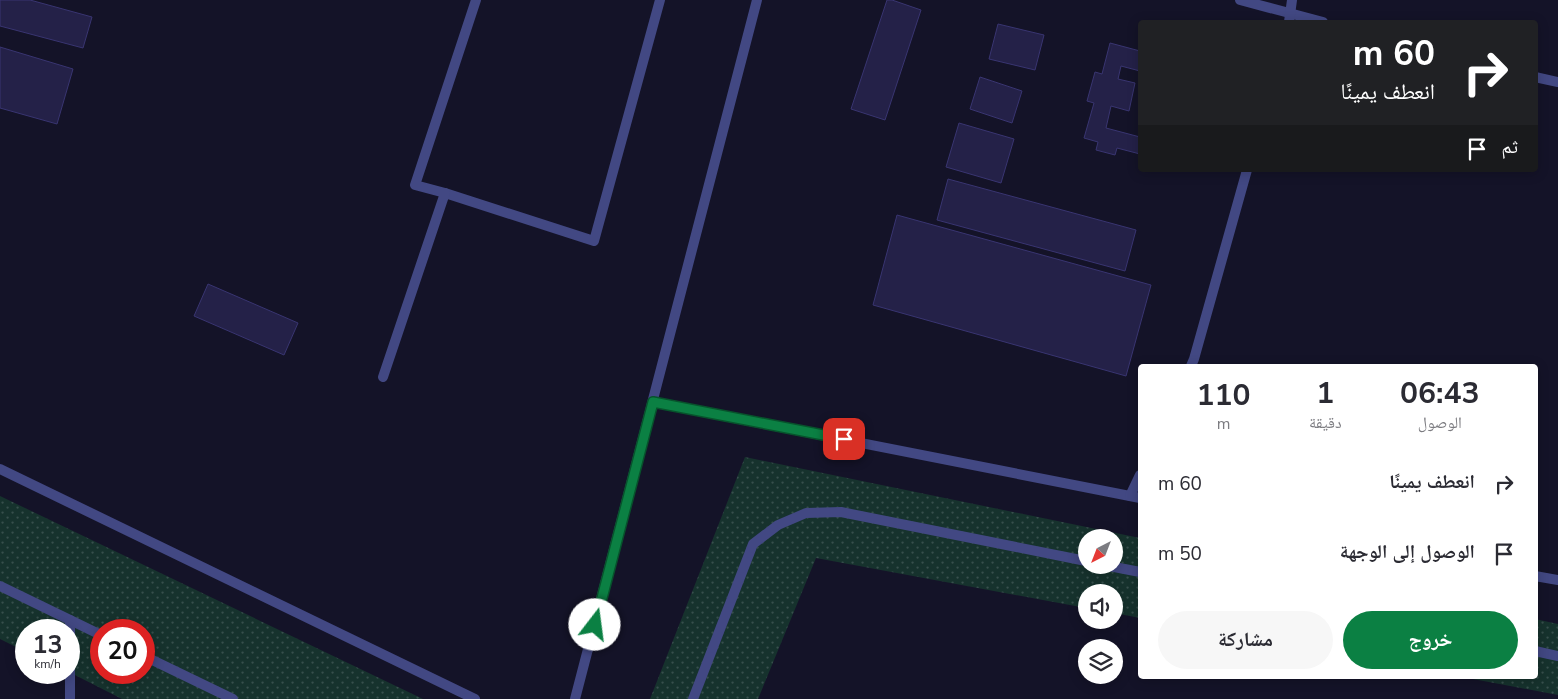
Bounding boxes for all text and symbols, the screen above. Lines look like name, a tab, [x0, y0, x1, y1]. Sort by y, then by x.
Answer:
text: 60 m	[1353, 30, 1435, 77]
icon: right	[1453, 40, 1518, 105]
text: انعطف يمينًا	[1341, 77, 1435, 107]
text: ثم	[1501, 134, 1518, 160]
icon: arrive	[1463, 135, 1491, 163]
text: 1	[1316, 373, 1334, 414]
text: 06:43	[1400, 373, 1480, 414]
text: 110	[1197, 375, 1251, 416]
text: دقيقة	[1309, 412, 1342, 434]
text: الوصول	[1418, 412, 1462, 434]
text: m	[1217, 413, 1230, 435]
pin	[823, 418, 865, 460]
icon: arrive	[830, 425, 858, 453]
text: انعطف يمينًا	[1389, 469, 1475, 495]
icon: right	[1490, 470, 1518, 498]
text: 60 m	[1158, 471, 1202, 497]
north arrow	[1078, 529, 1122, 574]
map controls	[1078, 529, 1123, 684]
text: الوصول إلى الوجهة	[1340, 539, 1475, 565]
icon: arrive	[1490, 540, 1518, 568]
text: 50 m	[1158, 541, 1202, 567]
button: sound	[1078, 584, 1123, 629]
position arrow	[568, 598, 620, 650]
button: مشاركة	[1158, 611, 1333, 669]
button: خروج	[1343, 611, 1518, 669]
speed limit sign: 20	[90, 619, 155, 684]
text: 13	[32, 628, 63, 662]
button: layers	[1078, 639, 1123, 684]
text: km/h	[34, 656, 61, 672]

